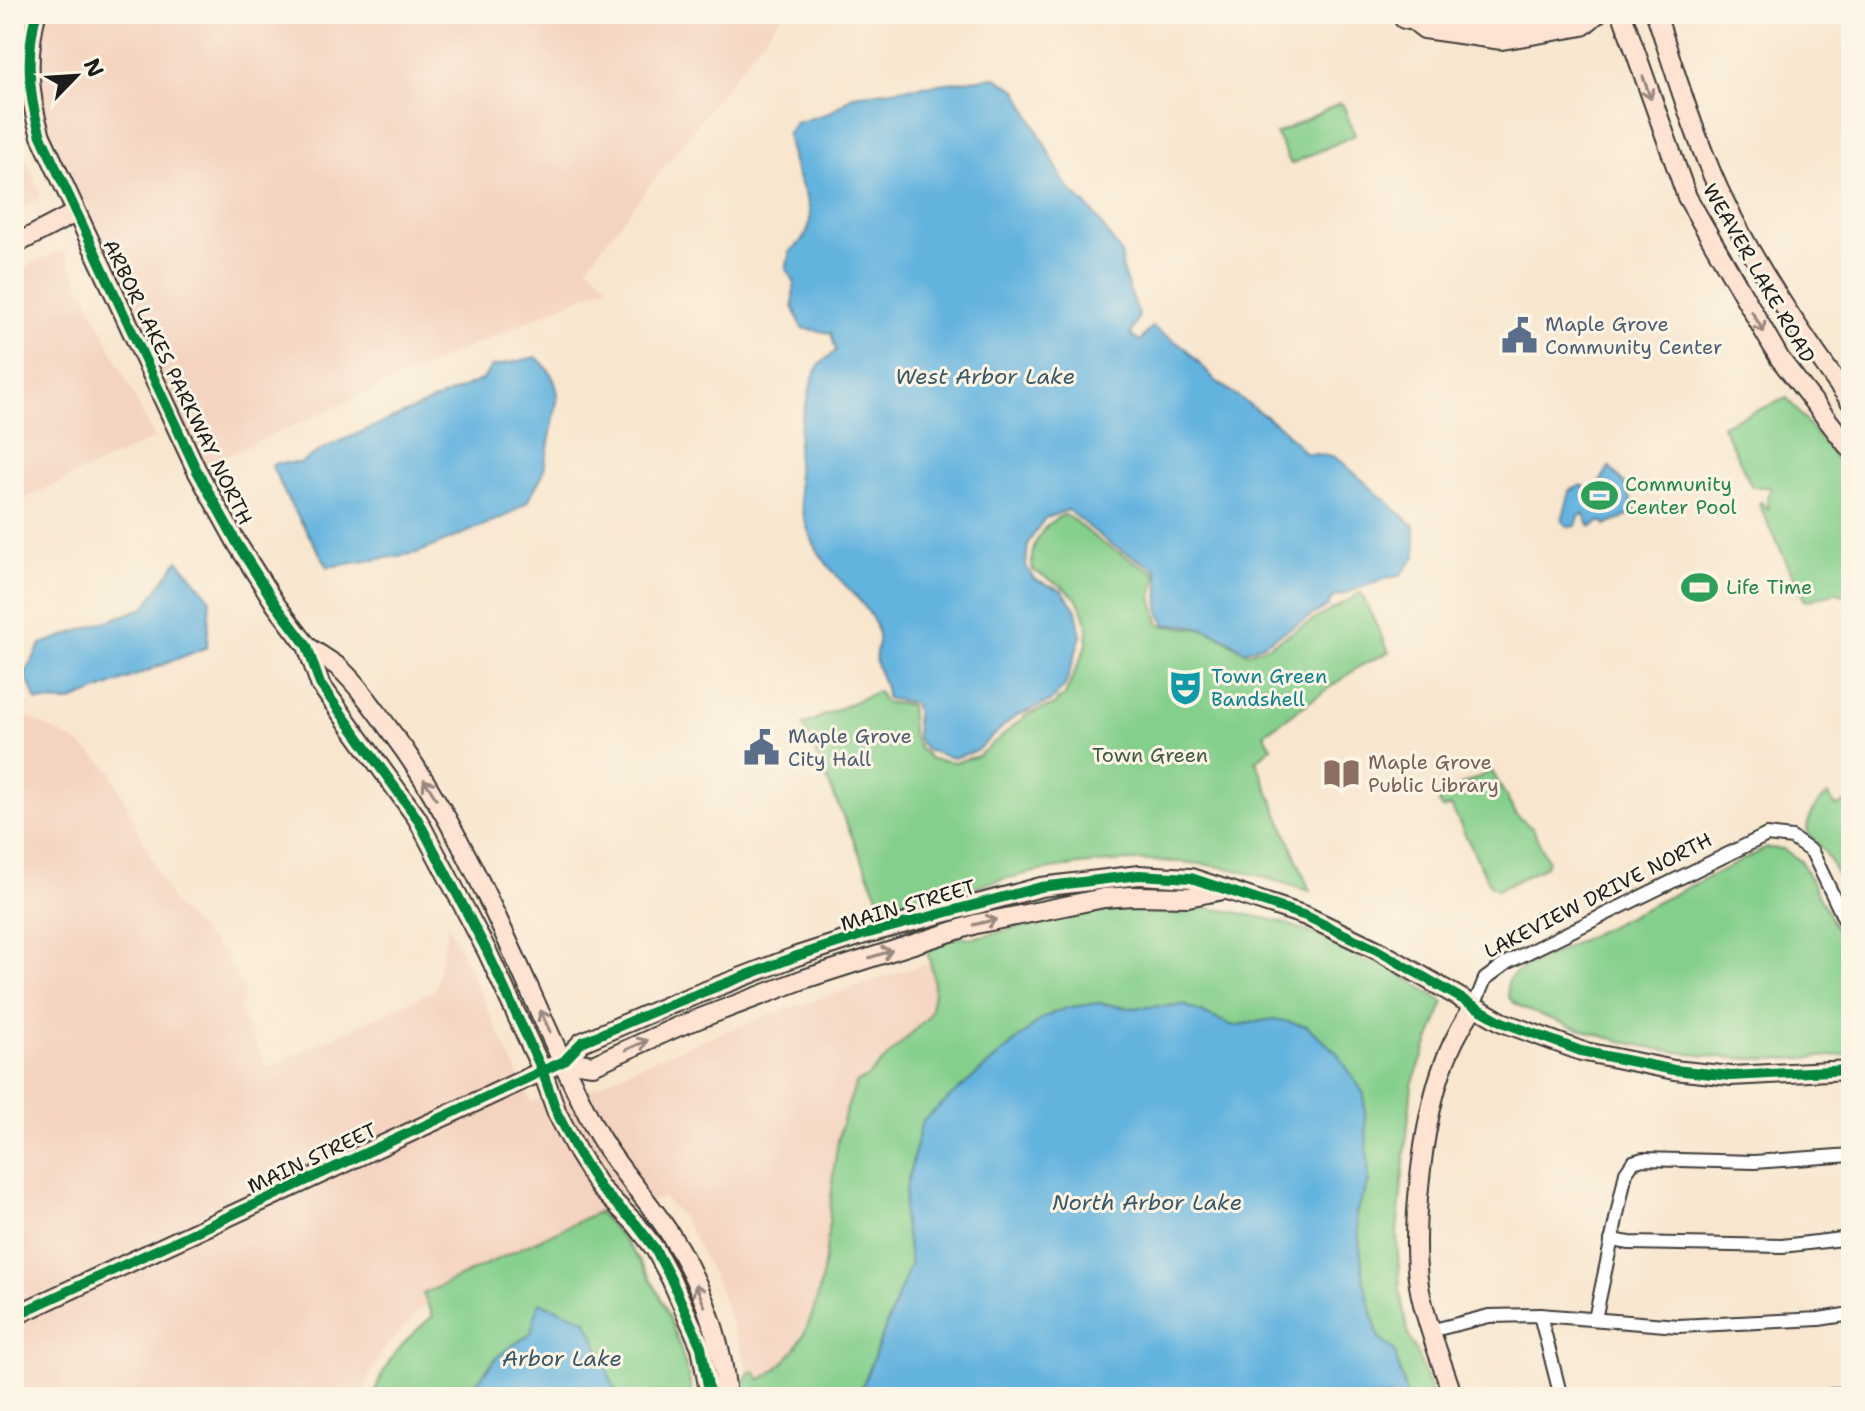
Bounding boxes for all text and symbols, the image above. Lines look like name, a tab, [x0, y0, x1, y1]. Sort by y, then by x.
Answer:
north arrow	[36, 36, 116, 116]
text: N	[77, 54, 110, 82]
one-way arrow	[1641, 75, 1656, 100]
street label: WEAVER LAKE ROAD	[1697, 179, 1821, 367]
street label: ARBOR LAKES PARKWAY NORTH	[97, 235, 259, 529]
one-way arrow	[1750, 310, 1766, 333]
place label: Maple Grove Community Center	[1545, 311, 1722, 360]
public building icon: Maple Grove Community Center	[1500, 317, 1538, 355]
water label: West Arbor Lake	[895, 362, 1075, 391]
place label: Community Center Pool	[1625, 471, 1737, 520]
sports icon: Community Center Pool	[1580, 477, 1618, 515]
sports icon: Life Time	[1681, 568, 1719, 606]
place label: Life Time	[1726, 574, 1812, 600]
place label: Town Green Bandshell	[1211, 663, 1327, 712]
theatre icon: Town Green Bandshell	[1166, 668, 1204, 706]
place label: Maple Grove City Hall	[788, 723, 912, 772]
public building icon: Maple Grove City Hall	[743, 729, 781, 767]
park label: Town Green	[1092, 742, 1208, 768]
place label: Maple Grove Public Library	[1368, 749, 1499, 798]
library icon: Maple Grove Public Library	[1323, 754, 1361, 792]
one-way arrow	[421, 778, 438, 800]
street label: LAKEVIEW DRIVE NORTH	[1480, 826, 1716, 964]
street label: MAIN STREET	[837, 873, 979, 937]
one-way arrow	[972, 914, 998, 929]
one-way arrow	[867, 946, 893, 961]
one-way arrow	[537, 1010, 552, 1034]
one-way arrow	[625, 1037, 649, 1052]
street label: MAIN STREET	[243, 1117, 381, 1199]
water label: North Arbor Lake	[1052, 1188, 1242, 1217]
one-way arrow	[692, 1283, 707, 1308]
water label: Arbor Lake	[502, 1344, 622, 1373]

